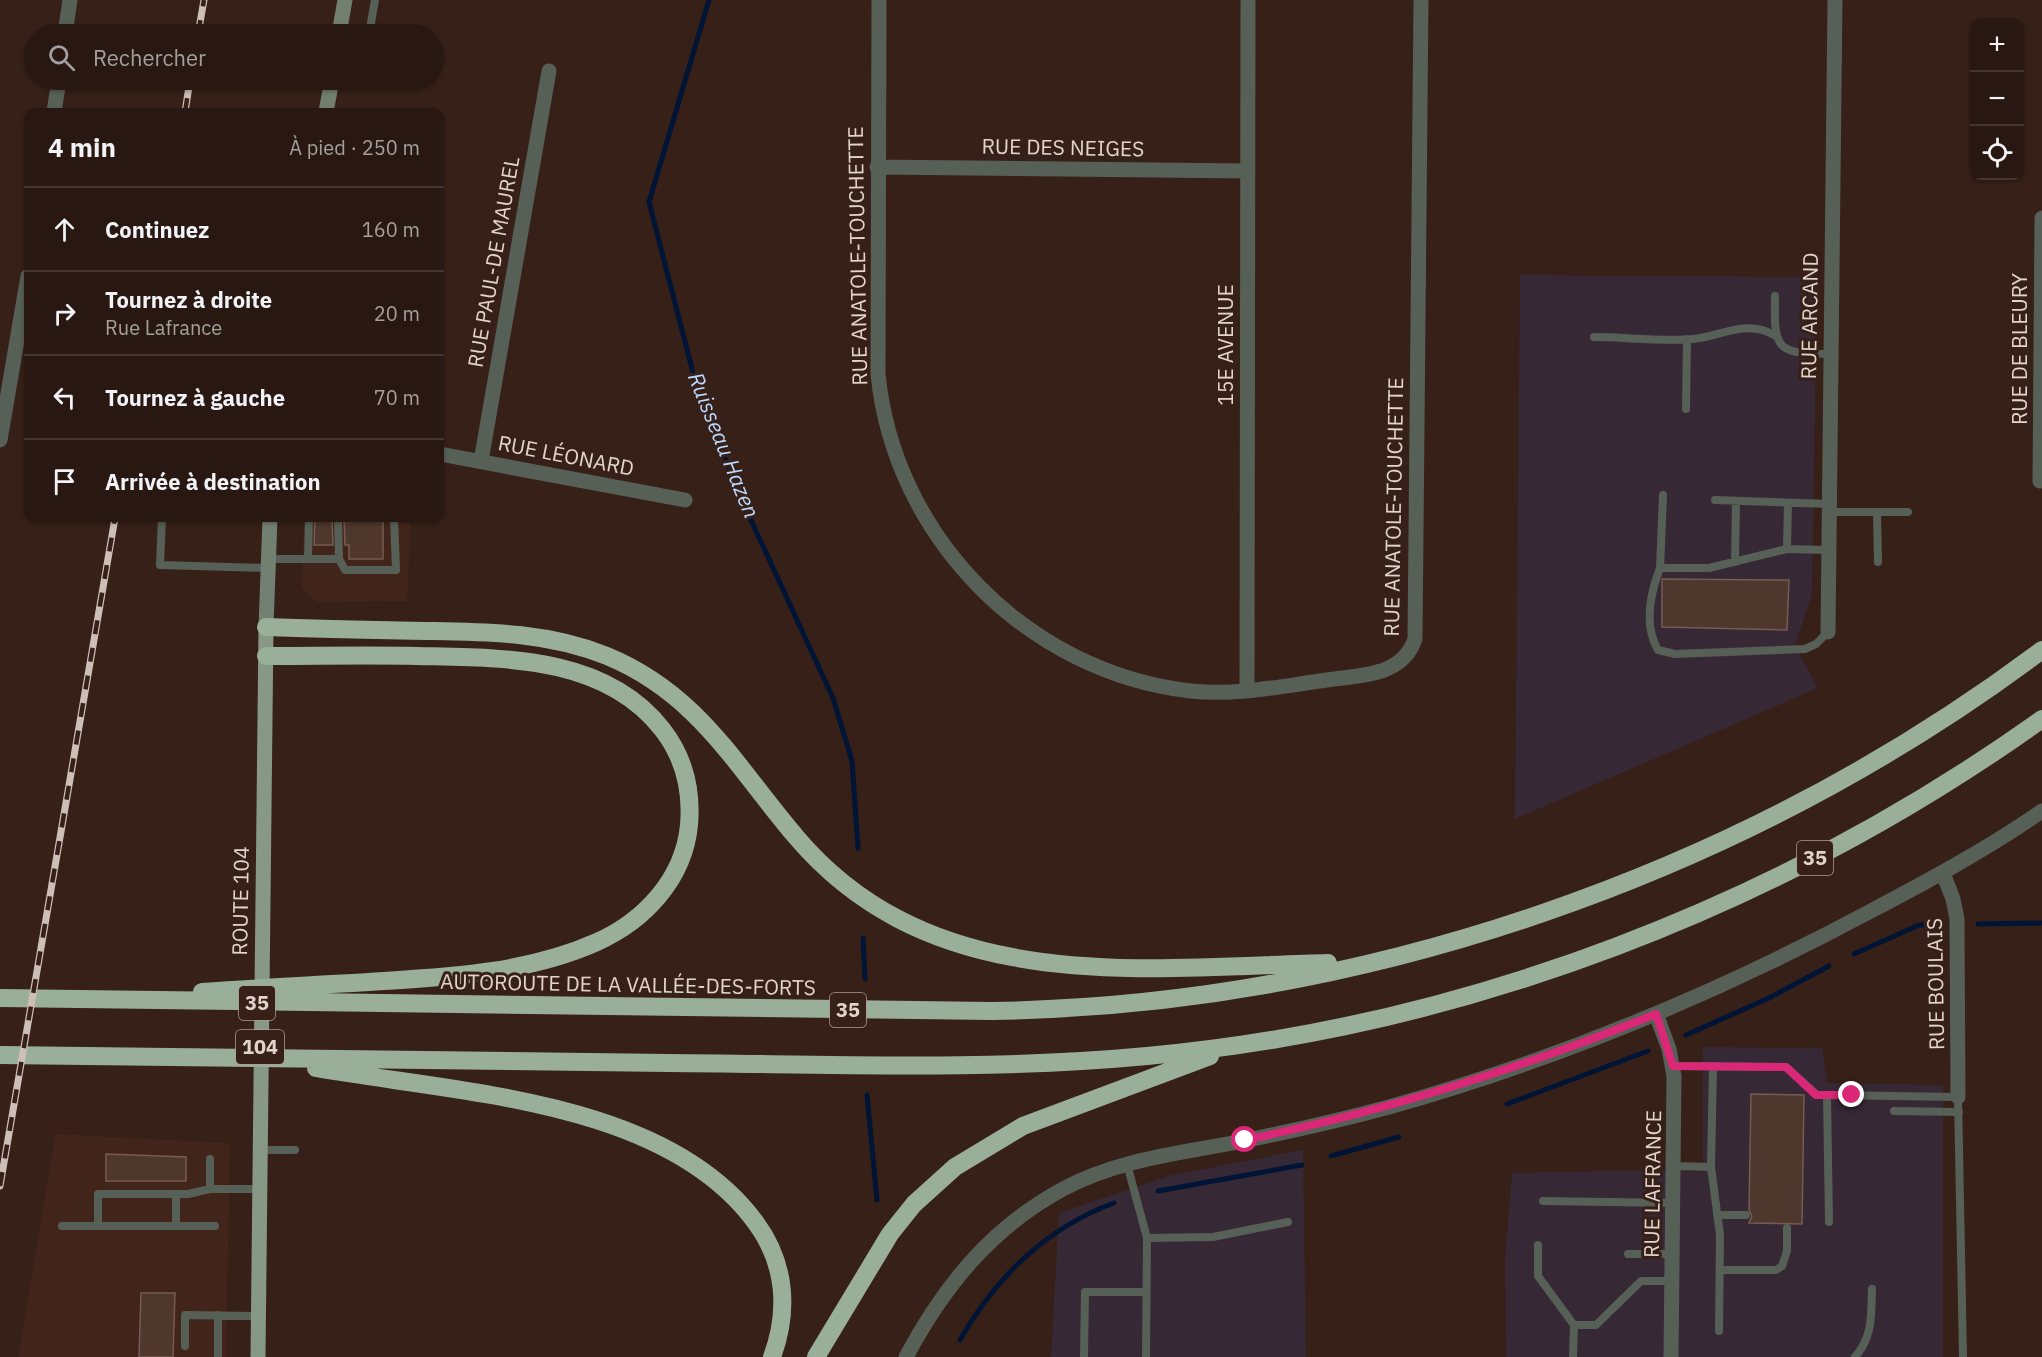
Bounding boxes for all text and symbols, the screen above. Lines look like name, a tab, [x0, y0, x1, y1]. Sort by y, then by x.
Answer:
map controls	[1970, 18, 2024, 180]
button: +	[1970, 18, 2024, 72]
search box	[24, 24, 444, 90]
icon: search	[45, 41, 78, 74]
text: Rechercher	[93, 43, 206, 72]
button: −	[1970, 72, 2024, 126]
street label: RUE ANATOLE-TOUCHETTE	[841, 126, 873, 386]
button: locate	[1970, 126, 2024, 180]
text: 4 min	[48, 130, 116, 164]
street label: RUE DES NEIGES	[981, 132, 1145, 162]
text: À pied · 250 m	[289, 134, 420, 161]
street label: RUE PAUL-DE MAUREL	[461, 154, 525, 370]
icon: ahead	[48, 213, 81, 246]
text: Continuez	[105, 215, 209, 244]
text: 160 m	[362, 216, 420, 243]
street label: RUE ARCAND	[1794, 252, 1824, 380]
street label: RUE DE BLEURY	[2005, 273, 2033, 425]
street label: 15E AVENUE	[1211, 284, 1239, 406]
text: Tournez à droite	[105, 285, 272, 314]
icon: right	[48, 297, 81, 330]
text: 20 m	[374, 300, 420, 327]
text: Rue Lafrance	[105, 314, 222, 341]
water label: Ruisseau Hazen	[682, 368, 767, 522]
street label: RUE ANATOLE-TOUCHETTE	[1377, 377, 1409, 637]
icon: left	[48, 381, 81, 414]
text: Tournez à gauche	[105, 383, 285, 412]
text: 70 m	[374, 384, 420, 411]
street label: RUE LÉONARD	[496, 428, 637, 482]
icon: arrive	[48, 465, 81, 498]
text: Arrivée à destination	[105, 467, 321, 496]
road number: 35	[1797, 841, 1833, 875]
street label: ROUTE 104	[225, 846, 255, 956]
street label: RUE BOULAIS	[1920, 918, 1950, 1050]
street label: AUTOROUTE DE LA VALLÉE-DES-FORTS	[440, 967, 816, 1001]
road number: 35	[239, 986, 275, 1020]
road number: 35	[830, 993, 866, 1027]
road number: 104	[236, 1030, 284, 1064]
route end	[1838, 1081, 1864, 1107]
street label: RUE LAFRANCE	[1637, 1110, 1667, 1258]
route start	[1231, 1126, 1257, 1152]

